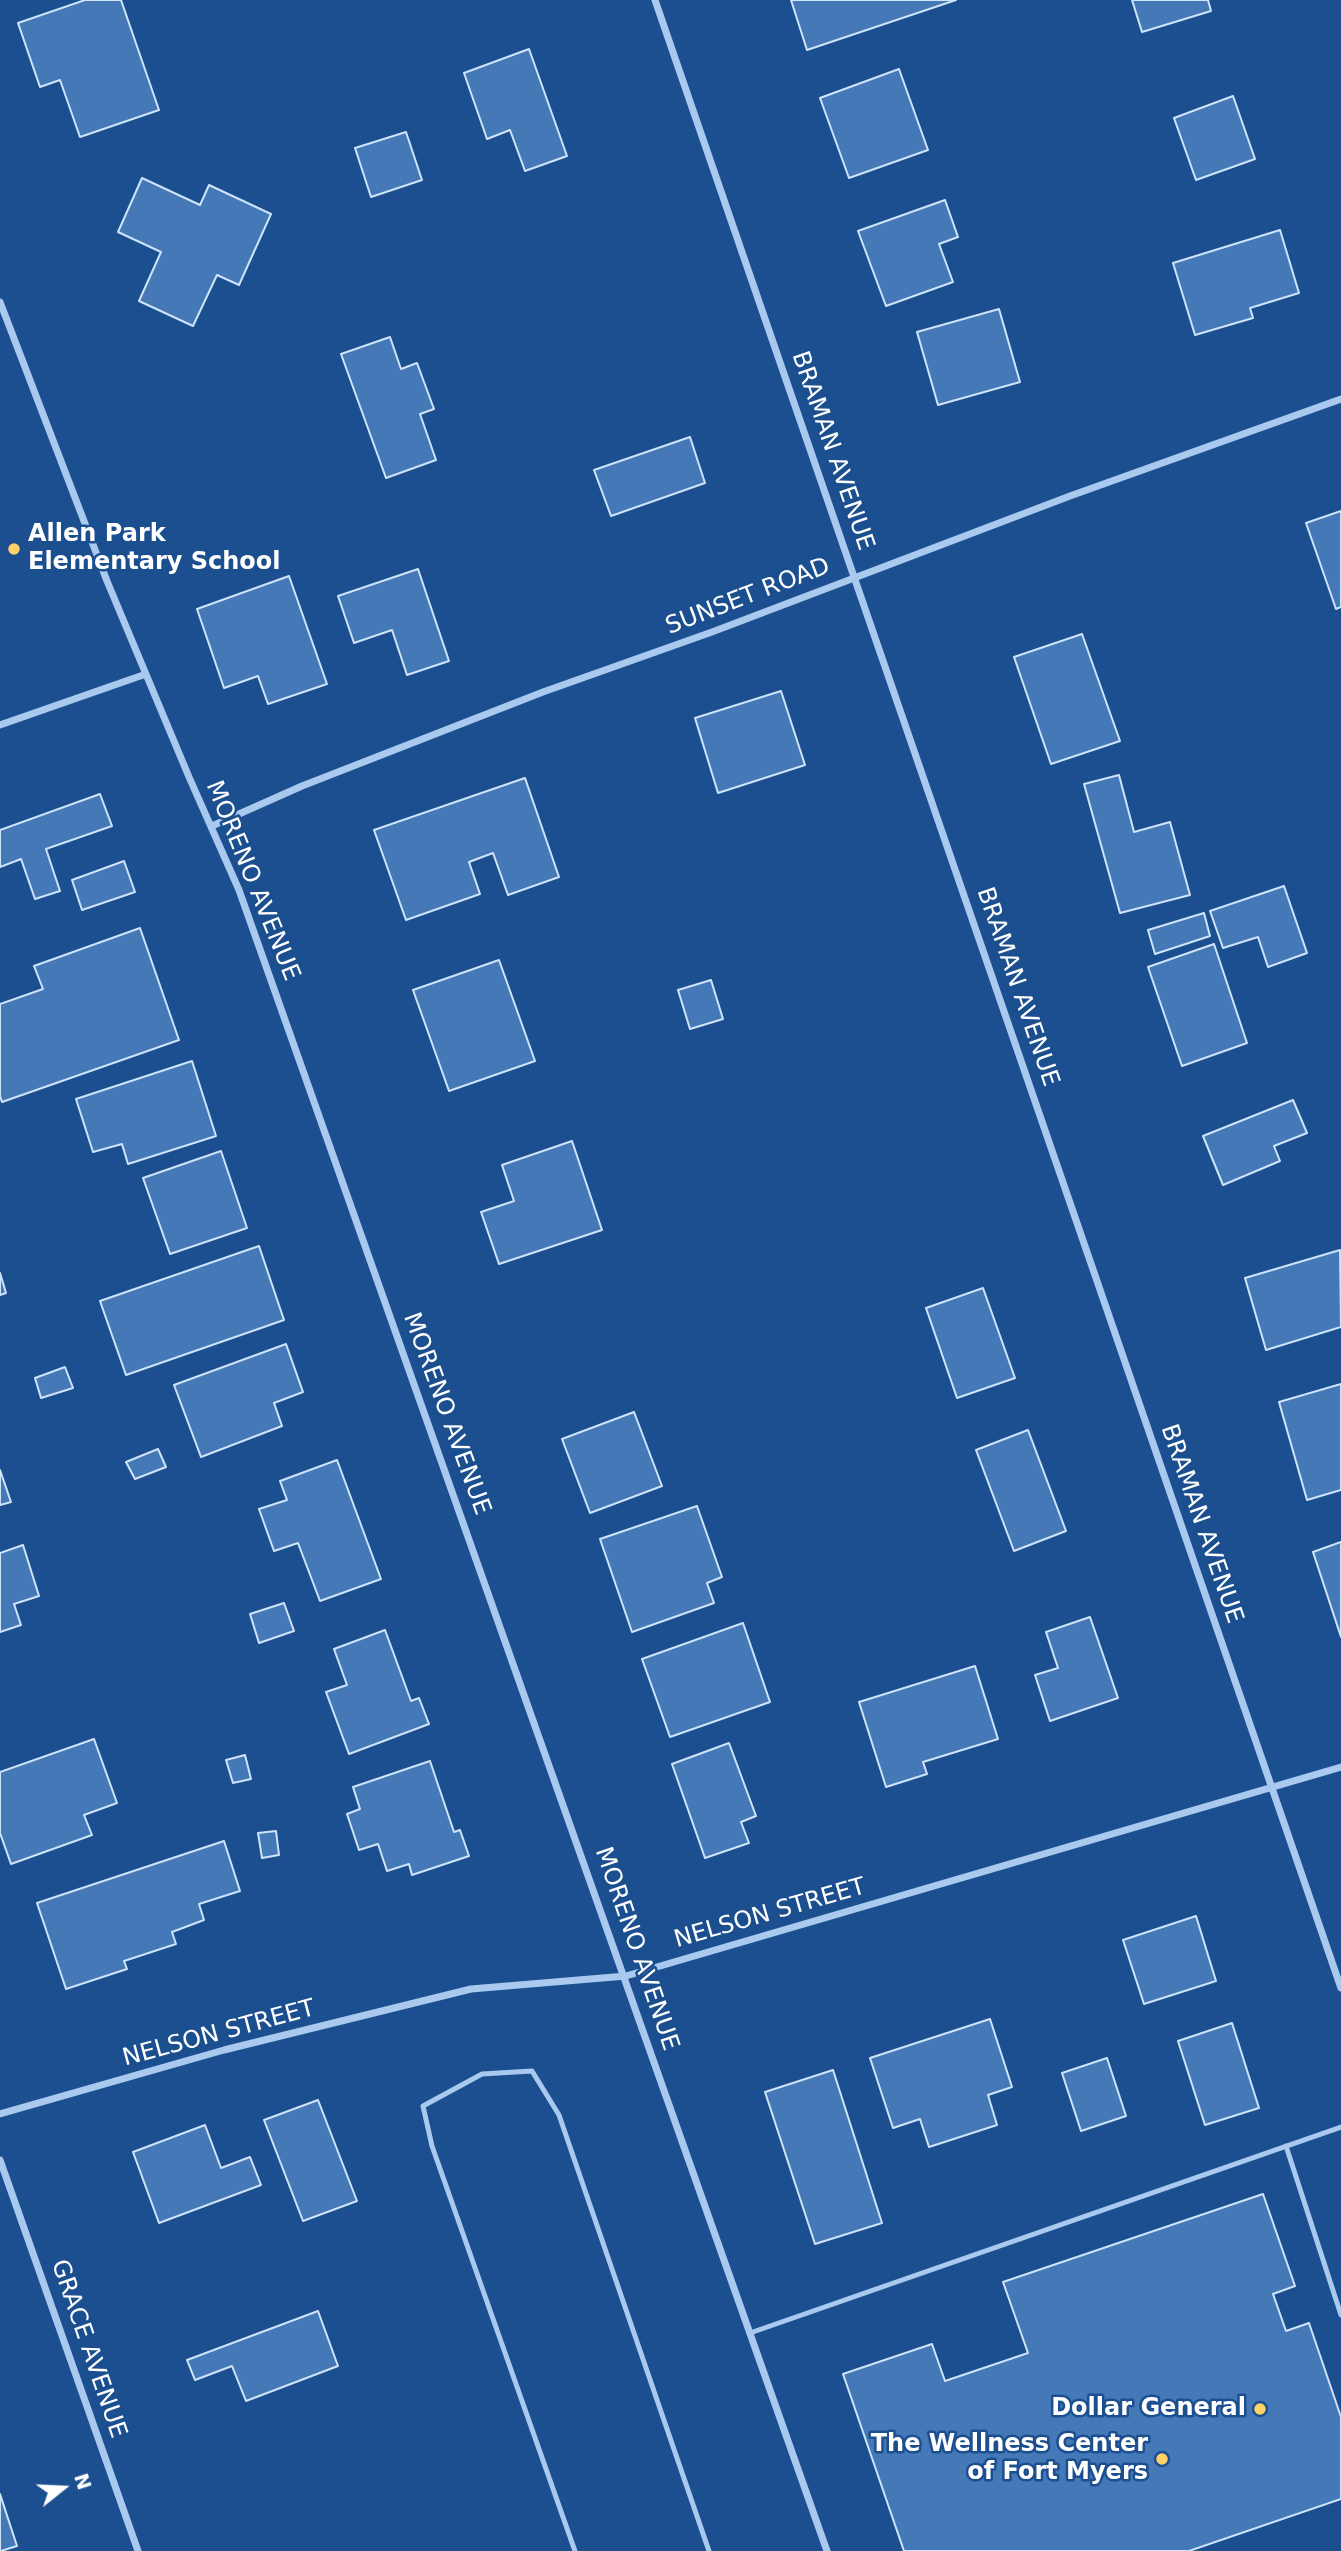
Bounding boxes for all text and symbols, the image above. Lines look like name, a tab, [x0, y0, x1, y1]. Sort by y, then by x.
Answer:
street label: BRAMAN AVENUE	[784, 348, 880, 554]
place label: Allen Park Elementary School	[28, 521, 281, 577]
marker: Allen Park Elementary School	[6, 541, 22, 557]
street label: SUNSET ROAD	[662, 552, 834, 642]
street label: MORENO AVENUE	[199, 777, 305, 985]
street label: BRAMAN AVENUE	[969, 884, 1065, 1090]
street label: MORENO AVENUE	[396, 1309, 496, 1519]
street label: BRAMAN AVENUE	[1153, 1421, 1249, 1627]
street label: MORENO AVENUE	[588, 1844, 684, 2054]
street label: NELSON STREET	[671, 1873, 869, 1955]
street label: NELSON STREET	[120, 1994, 318, 2074]
street label: GRACE AVENUE	[44, 2256, 132, 2442]
place label: Dollar General	[1051, 2395, 1246, 2423]
marker: Dollar General	[1252, 2401, 1268, 2417]
place label: The Wellness Center of Fort Myers	[871, 2431, 1148, 2487]
marker: The Wellness Center of Fort Myers	[1154, 2451, 1170, 2467]
north arrow	[28, 2453, 98, 2523]
text: N	[70, 2471, 96, 2492]

